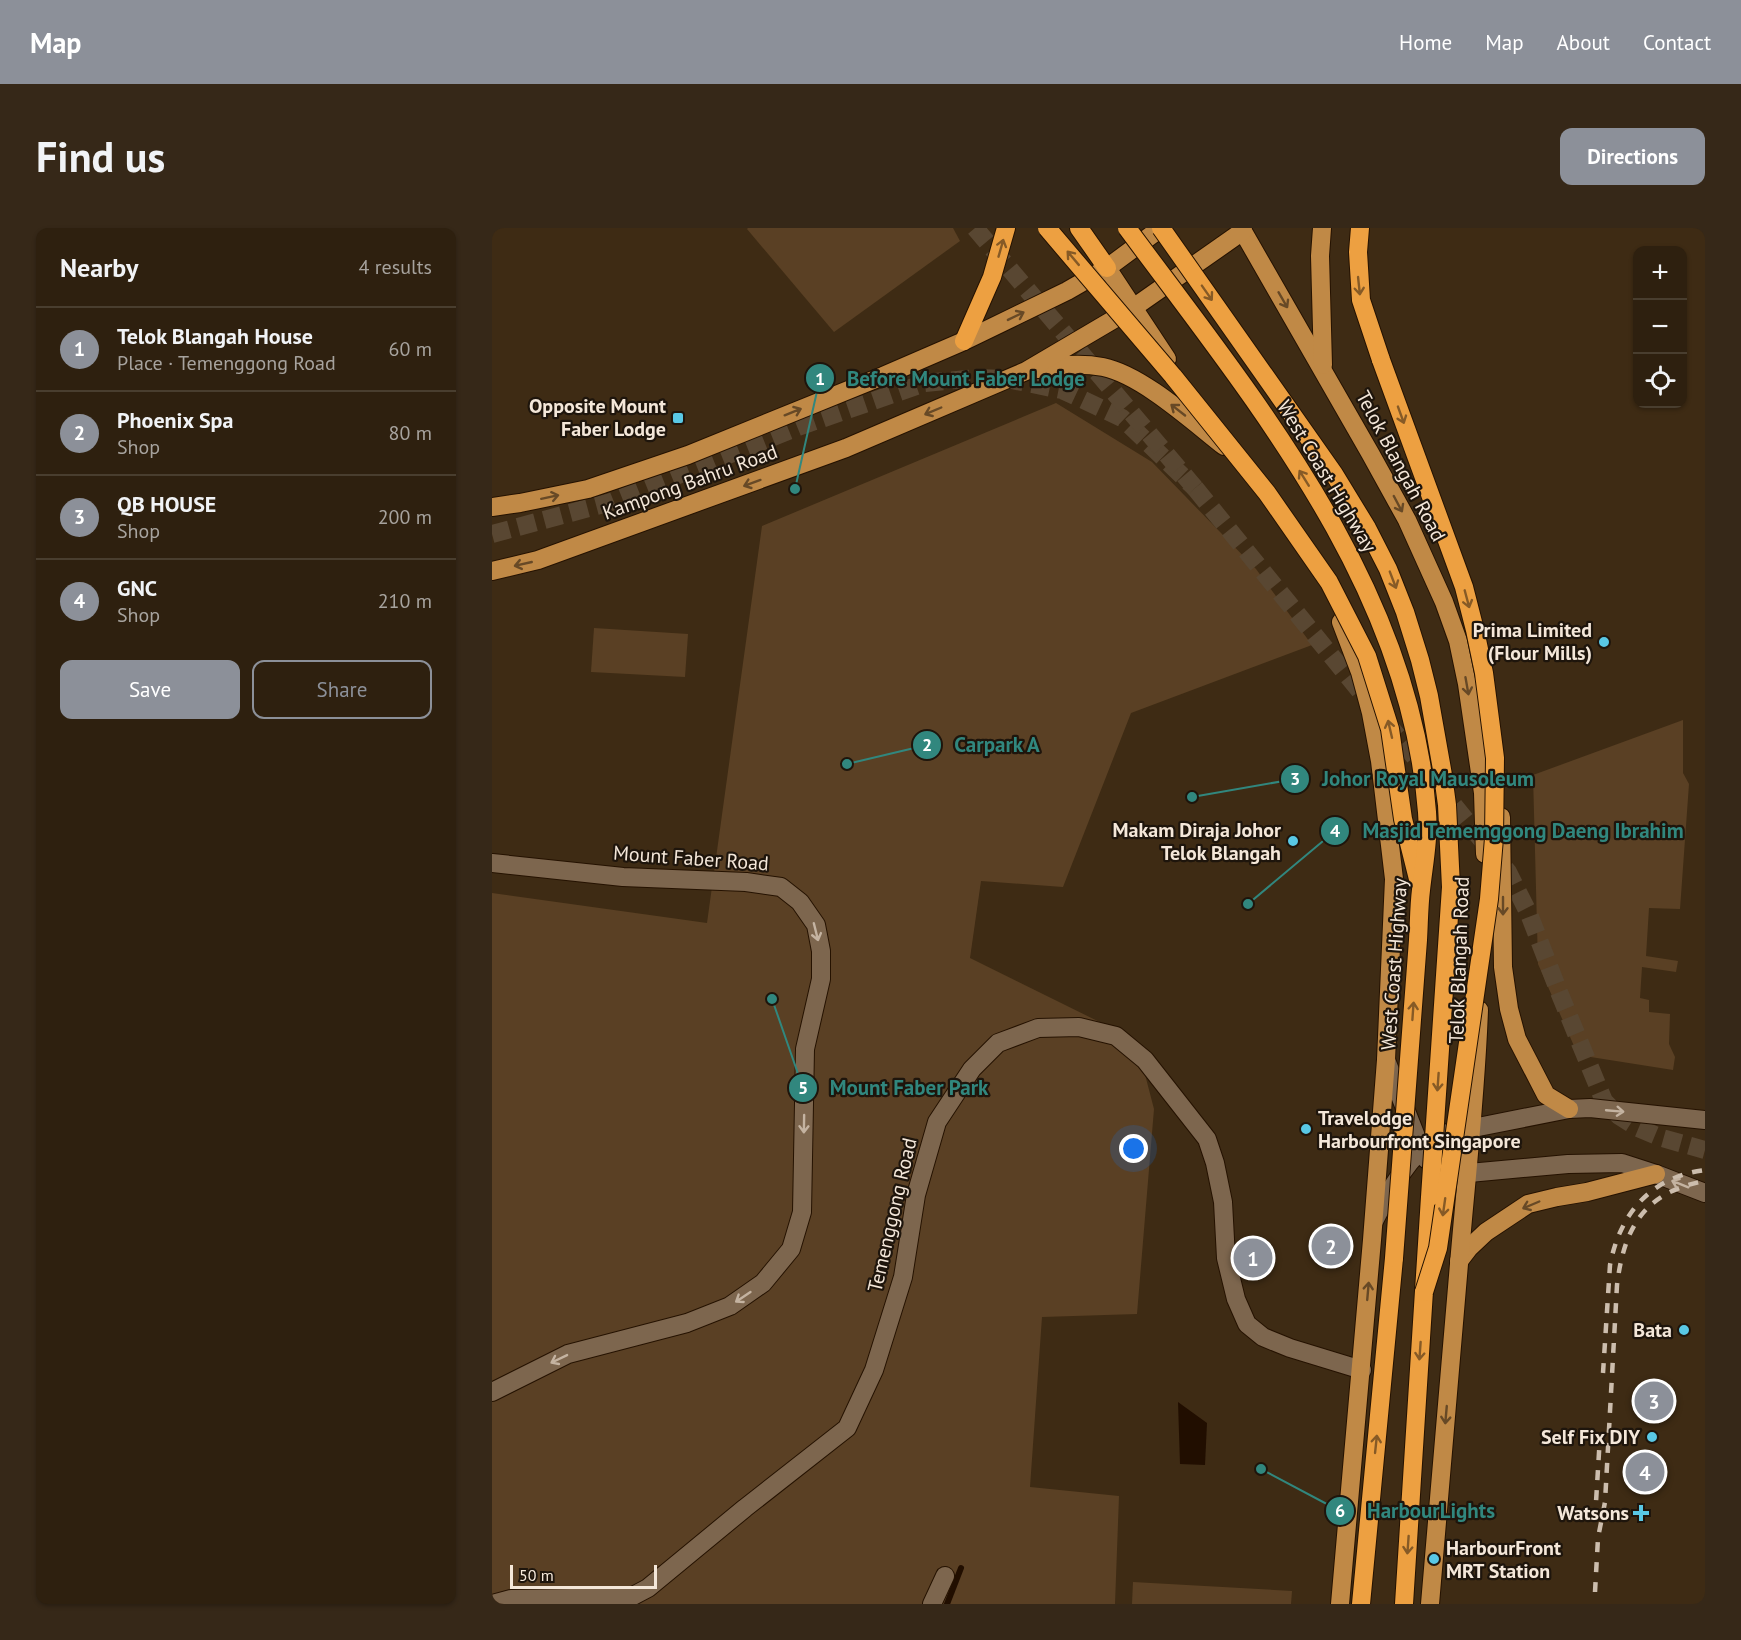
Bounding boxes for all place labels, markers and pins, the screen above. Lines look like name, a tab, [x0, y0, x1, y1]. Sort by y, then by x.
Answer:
callout: Before Mount Faber Lodge	[805, 359, 1097, 398]
place label: Opposite Mount Faber Lodge	[529, 393, 666, 442]
marker: Opposite Mount Faber Lodge	[671, 411, 685, 425]
place label: Prima Limited (Flour Mills)	[1473, 617, 1592, 666]
marker: Prima Limited (Flour Mills)	[1597, 635, 1611, 649]
callout: Carpark A	[912, 725, 1053, 764]
callout: Johor Royal Mausoleum	[1280, 759, 1546, 798]
callout: Masjid Tememggong Daeng Ibrahim	[1320, 811, 1696, 850]
place label: Makam Diraja Johor Telok Blangah	[1113, 817, 1281, 866]
marker: Makam Diraja Johor Telok Blangah	[1286, 834, 1300, 848]
callout: Mount Faber Park	[788, 1068, 1000, 1107]
place label: Travelodge Harbourfront Singapore	[1318, 1105, 1521, 1154]
marker: Travelodge Harbourfront Singapore	[1299, 1122, 1313, 1136]
pin: 2	[1312, 1224, 1350, 1268]
pin: 1	[1234, 1236, 1272, 1280]
place label: Bata	[1633, 1317, 1672, 1343]
marker: Bata	[1677, 1323, 1691, 1337]
pin: 3	[1634, 1378, 1674, 1424]
place label: Self Fix DIY	[1541, 1424, 1640, 1450]
marker: Self Fix DIY	[1645, 1430, 1659, 1444]
pin: 4	[1626, 1450, 1664, 1494]
callout: HarbourLights	[1325, 1491, 1507, 1530]
place label: Watsons	[1557, 1500, 1629, 1526]
marker: Watsons	[1634, 1506, 1648, 1520]
place label: HarbourFront MRT Station	[1446, 1535, 1561, 1584]
marker: HarbourFront MRT Station	[1427, 1552, 1441, 1566]

